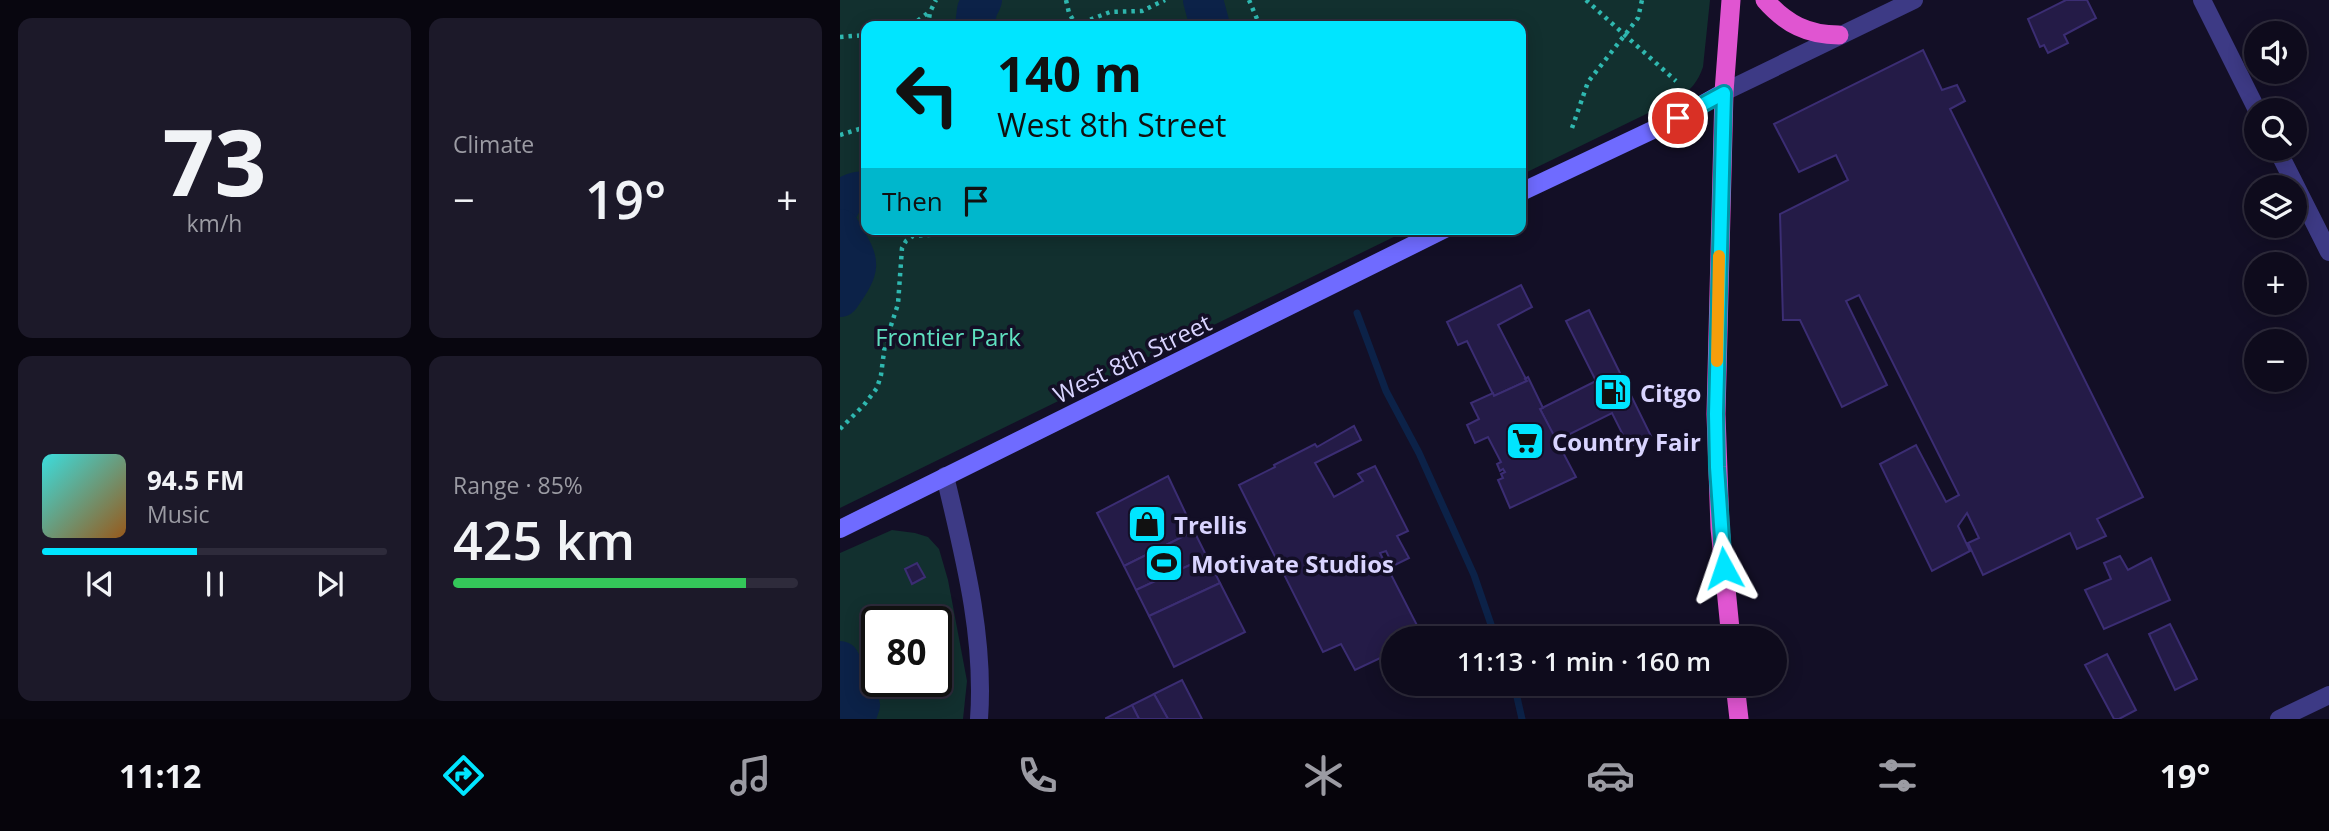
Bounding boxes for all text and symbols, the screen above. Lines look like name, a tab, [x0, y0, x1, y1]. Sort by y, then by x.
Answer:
map controls	[2244, 21, 2307, 392]
button: sound	[2244, 21, 2307, 84]
text: 140 m	[997, 40, 1142, 106]
icon: left	[882, 49, 973, 140]
pin	[1648, 88, 1708, 148]
button: search	[2244, 98, 2307, 161]
text: 73	[162, 99, 267, 223]
icon: arrive	[1659, 99, 1697, 137]
text: West 8th Street	[997, 103, 1227, 146]
text: Climate	[453, 128, 534, 160]
text: 19°	[585, 163, 666, 234]
text: −	[453, 173, 475, 225]
text: +	[776, 173, 798, 225]
button: layers	[2244, 175, 2307, 238]
icon: arrive	[957, 182, 995, 220]
text: Then	[882, 183, 943, 219]
text: km/h	[187, 207, 242, 239]
button: +	[2244, 252, 2307, 315]
street label: West 8th Street	[1047, 305, 1217, 411]
park label: Frontier Park	[875, 320, 1021, 353]
button: −	[2244, 329, 2307, 392]
fuel station icon: Citgo	[1592, 371, 1634, 413]
place label: Citgo	[1640, 376, 1701, 409]
supermarket icon: Country Fair	[1504, 420, 1546, 462]
place label: Country Fair	[1552, 425, 1701, 458]
text: 94.5 FM	[147, 462, 245, 498]
text: Range · 85%	[453, 469, 583, 501]
text: Music	[147, 498, 210, 530]
shop icon: Trellis	[1126, 503, 1168, 545]
text: 425 km	[453, 504, 635, 575]
place label: Trellis	[1174, 508, 1247, 541]
position arrow	[1687, 531, 1761, 605]
sports icon: Motivate Studios	[1143, 542, 1185, 584]
place label: Motivate Studios	[1191, 547, 1394, 580]
icon: previous	[81, 565, 119, 603]
icon: pause	[196, 565, 234, 603]
icon: next	[311, 565, 349, 603]
speed limit sign: 80	[861, 606, 952, 697]
text: 11:13 · 1 min · 160 m	[1457, 643, 1711, 679]
icon: directions	[439, 751, 488, 800]
icon: music	[726, 751, 775, 800]
icon: phone	[1013, 751, 1062, 800]
icon: climate	[1299, 751, 1348, 800]
icon: car	[1586, 751, 1635, 800]
icon: filters	[1873, 751, 1922, 800]
text: 11:12	[119, 754, 201, 797]
text: 19°	[2160, 754, 2210, 797]

